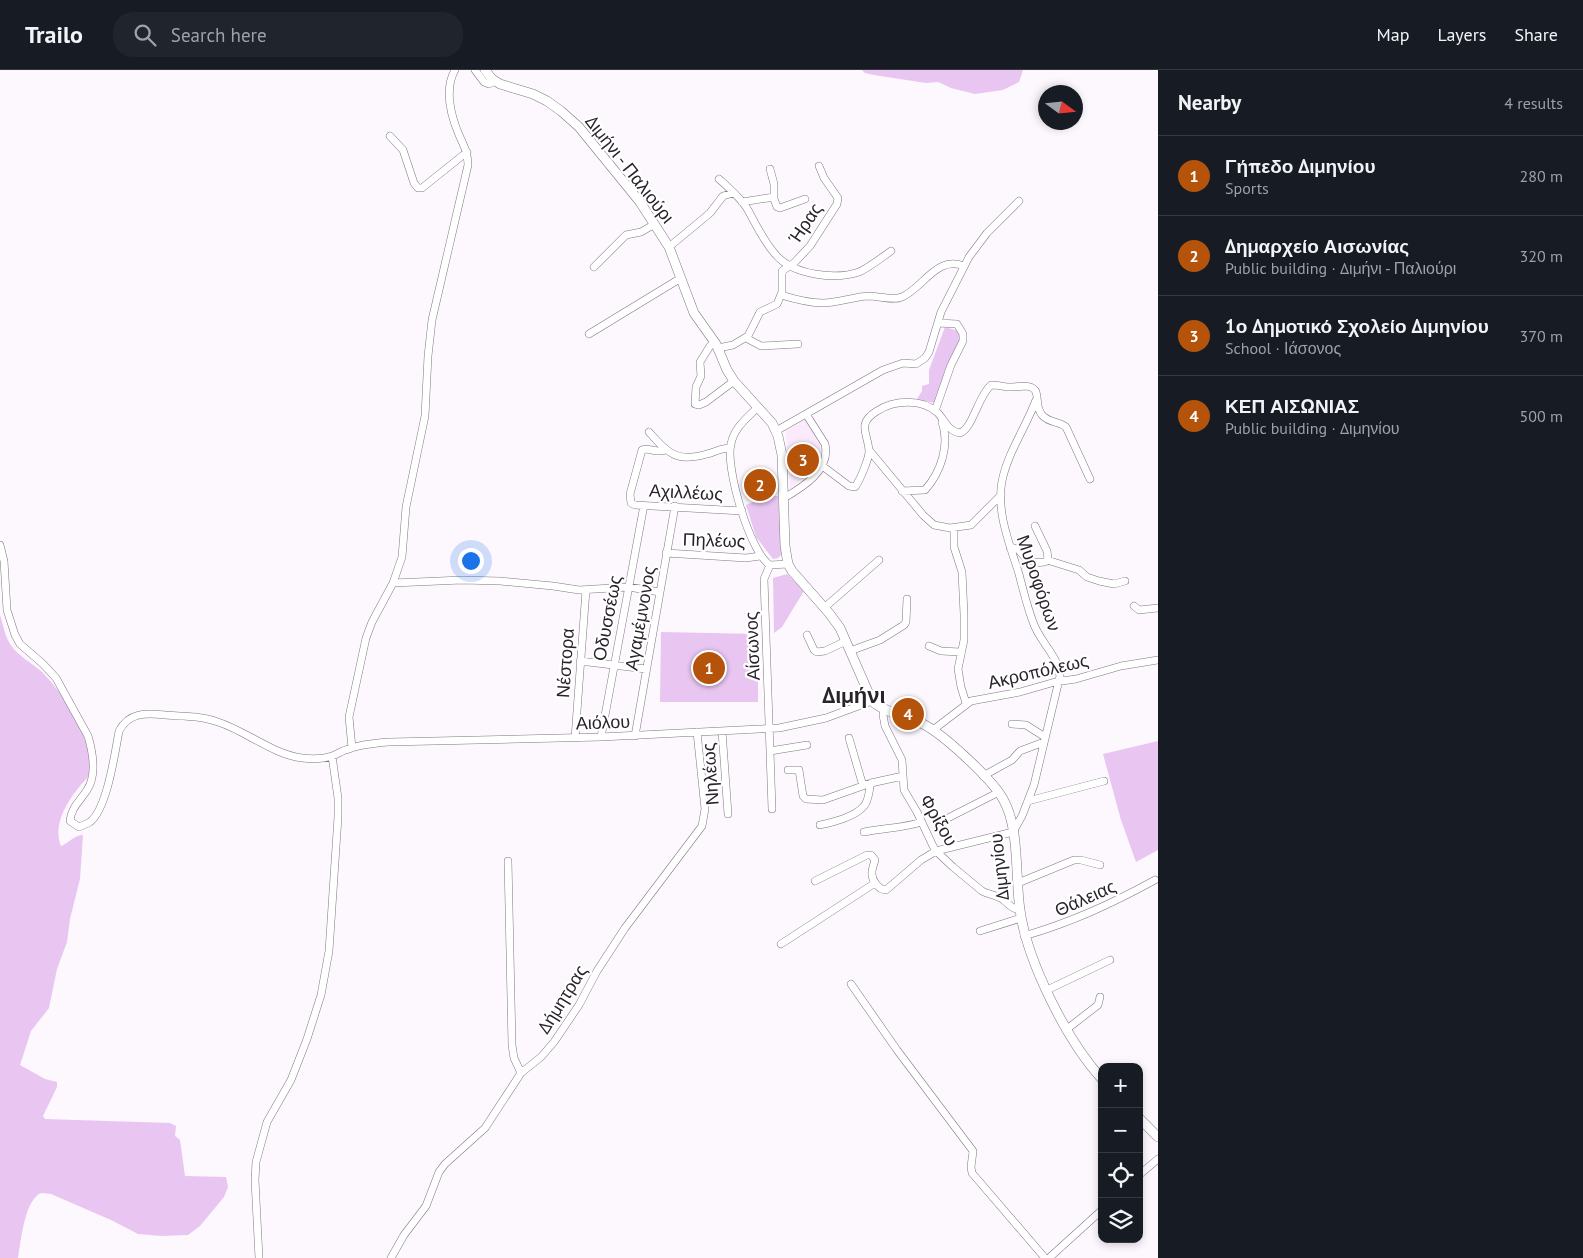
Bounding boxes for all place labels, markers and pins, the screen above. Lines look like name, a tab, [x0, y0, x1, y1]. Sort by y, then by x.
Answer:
pin: 3	[787, 441, 819, 479]
pin: 2	[744, 466, 776, 504]
pin: 1	[693, 649, 725, 687]
pin: 4	[892, 695, 924, 733]

